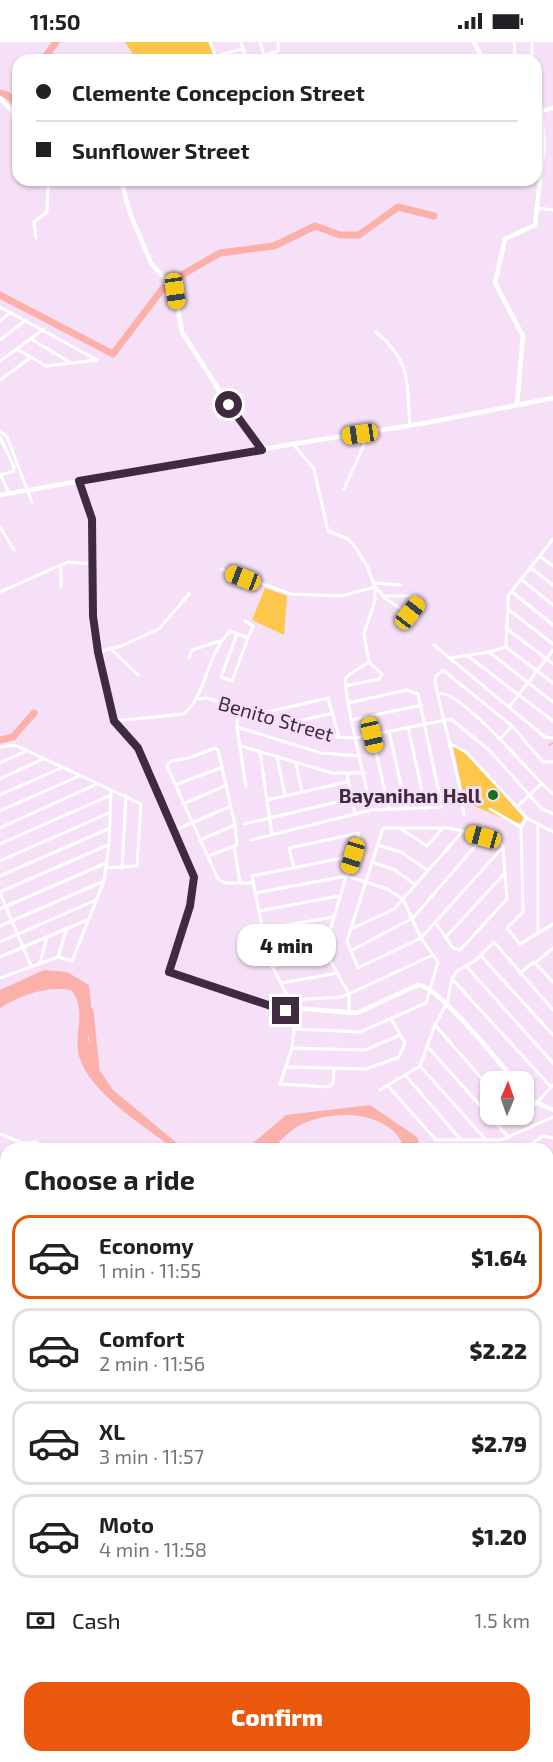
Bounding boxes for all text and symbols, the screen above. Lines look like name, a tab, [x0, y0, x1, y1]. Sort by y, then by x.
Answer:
text: 11:50	[30, 8, 81, 34]
text: Clemente Concepcion Street	[72, 79, 365, 105]
text: Sunflower Street	[72, 137, 250, 163]
car	[164, 272, 186, 310]
route start	[215, 391, 242, 418]
car	[341, 423, 379, 445]
car	[223, 563, 263, 593]
car	[392, 593, 428, 633]
street label: Benito Street	[216, 690, 337, 746]
car	[359, 715, 385, 755]
place label: Bayanihan Hall	[339, 783, 481, 808]
marker: Bayanihan Hall	[486, 788, 500, 802]
car	[463, 824, 503, 850]
car	[339, 836, 367, 876]
callout: 4 min	[236, 924, 336, 966]
text: 4 min	[260, 933, 313, 957]
route end	[272, 997, 299, 1024]
north arrow	[480, 1071, 534, 1125]
map controls	[480, 1071, 534, 1125]
text: Choose a ride	[24, 1163, 195, 1195]
icon: car	[27, 1230, 81, 1284]
text: Economy	[99, 1232, 194, 1258]
text: $1.64	[471, 1244, 527, 1270]
text: 1 min · 11:55	[99, 1258, 201, 1282]
icon: car	[27, 1323, 81, 1377]
text: Comfort	[99, 1325, 184, 1351]
text: $2.22	[470, 1337, 527, 1363]
text: 2 min · 11:56	[99, 1351, 205, 1375]
icon: car	[27, 1416, 81, 1470]
text: XL	[99, 1418, 125, 1444]
text: $2.79	[471, 1430, 527, 1456]
text: 3 min · 11:57	[99, 1444, 204, 1468]
icon: car	[27, 1509, 81, 1563]
text: Moto	[99, 1511, 154, 1537]
text: $1.20	[471, 1523, 527, 1549]
text: 4 min · 11:58	[99, 1537, 207, 1561]
icon: cash	[24, 1604, 57, 1637]
text: Cash	[72, 1607, 121, 1633]
text: 1.5 km	[475, 1608, 530, 1632]
button: Confirm	[24, 1682, 530, 1751]

